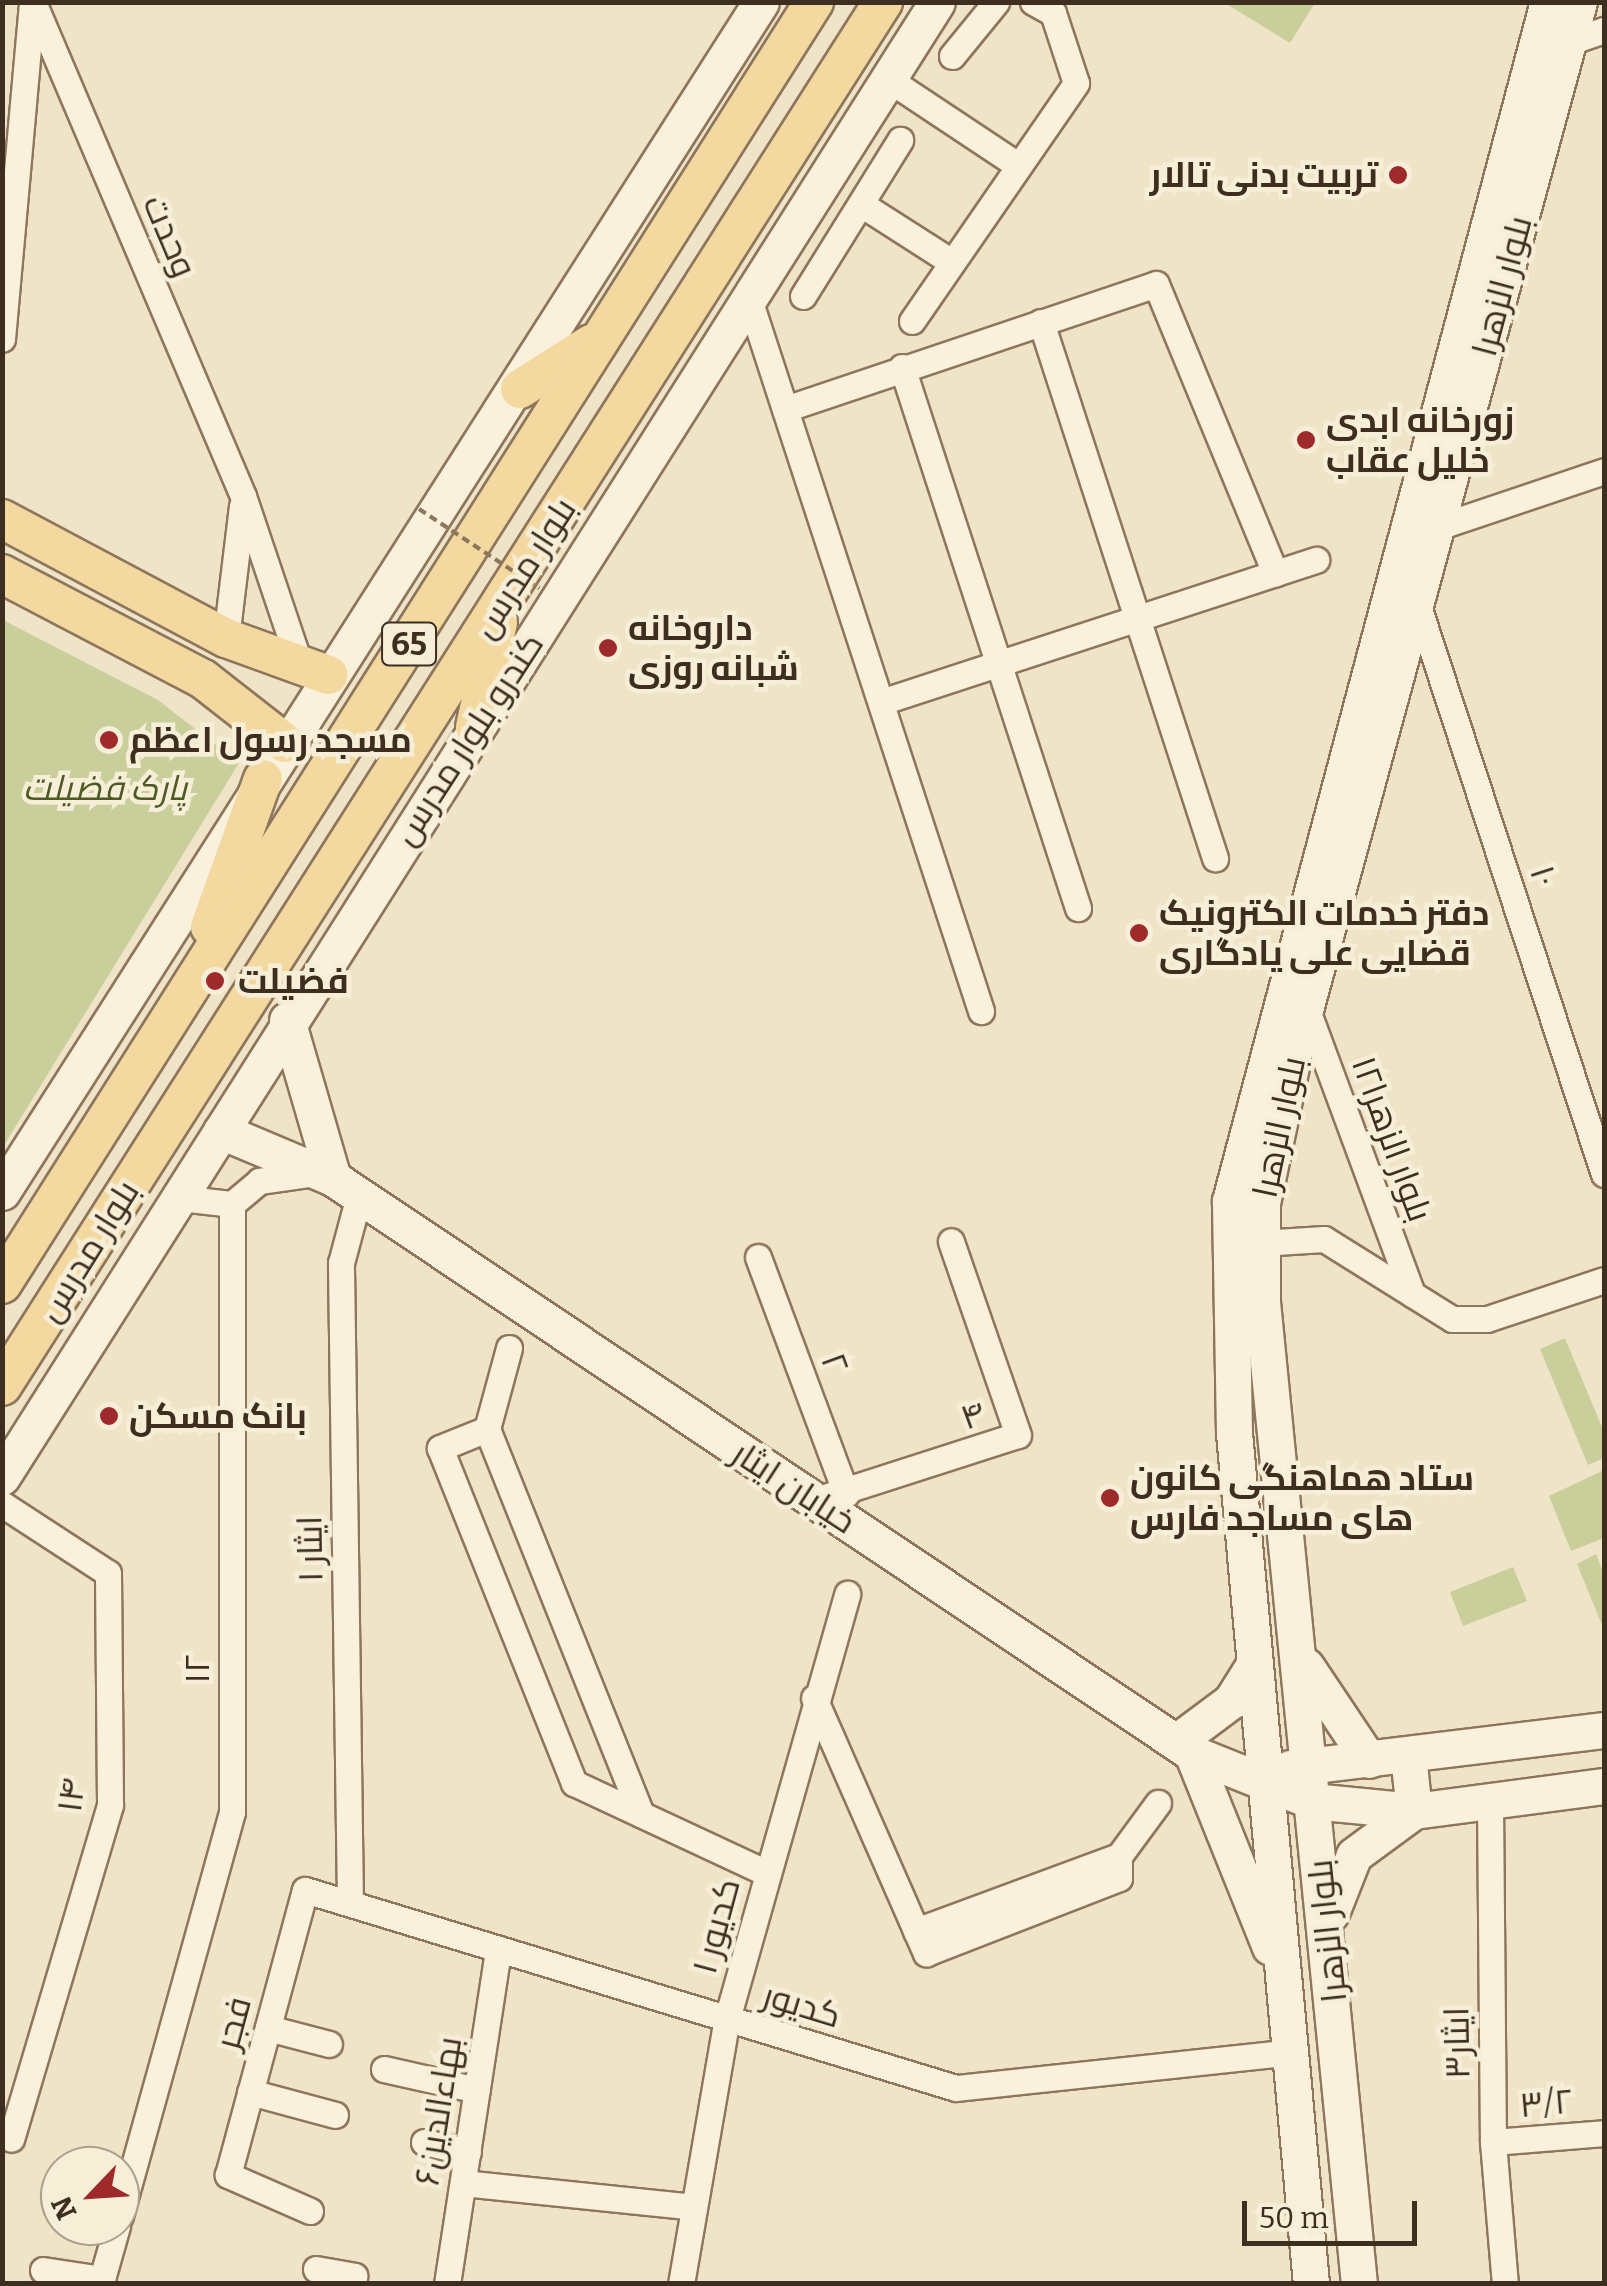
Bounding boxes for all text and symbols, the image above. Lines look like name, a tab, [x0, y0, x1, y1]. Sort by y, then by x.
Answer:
place label: تربیت بدنی تالار	[1150, 154, 1378, 196]
marker: تربیت بدنی تالار	[1387, 164, 1409, 186]
street label: وحدت	[134, 189, 206, 283]
street label: بلوار الزهرا	[1463, 211, 1541, 361]
place label: زورخانه ابدی خلیل عقاب	[1326, 399, 1514, 481]
marker: زورخانه ابدی خلیل عقاب	[1295, 429, 1317, 451]
street label: بلوار مدرس	[463, 490, 585, 646]
place label: داروخانه شبانه روزی	[628, 607, 799, 689]
road number: 65	[379, 617, 439, 671]
street label: کندرو بلوار مدرس	[384, 625, 552, 853]
marker: داروخانه شبانه روزی	[597, 637, 619, 659]
place label: مسجد رسول اعظم	[129, 719, 412, 761]
marker: مسجد رسول اعظم	[98, 729, 120, 751]
park label: پارک فضیلت	[23, 767, 187, 809]
street label: ۱۰	[1521, 860, 1567, 892]
place label: دفتر خدمات الکترونیک قضایی علی یادگاری	[1159, 892, 1489, 974]
marker: دفتر خدمات الکترونیک قضایی علی یادگاری	[1128, 922, 1150, 944]
place label: فضیلت	[238, 960, 349, 1002]
marker: فضیلت	[202, 968, 228, 994]
street label: بلوار الزهرا۱۲	[1343, 1051, 1441, 1227]
street label: بلوار الزهرا	[1244, 1053, 1314, 1201]
street label: بلوار مدرس	[28, 1173, 148, 1329]
street label: ۲	[812, 1347, 858, 1379]
street label: ۴	[955, 1391, 991, 1439]
place label: بانک مسکن	[129, 1395, 307, 1437]
marker: بانک مسکن	[98, 1405, 120, 1427]
street label: خیابان ایثار	[724, 1432, 864, 1542]
place label: ستاد هماهنگی کانون های مساجد فارس	[1130, 1457, 1474, 1539]
marker: ستاد هماهنگی کانون های مساجد فارس	[1099, 1487, 1121, 1509]
street label: ایثار ۱	[288, 1515, 332, 1583]
street label: ۱۲	[176, 1654, 218, 1684]
street label: ۱۴	[48, 1776, 94, 1814]
street label: بلوار الزهرا	[1299, 1858, 1355, 2004]
street label: کدیور ۱	[683, 1874, 749, 1978]
street label: کدیور	[758, 1973, 846, 2037]
street label: فجر	[206, 1992, 260, 2054]
street label: ایثار۳	[1435, 2007, 1479, 2079]
street label: ۶بهاءالدين	[406, 2034, 470, 2188]
street label: ۳/۲	[1518, 2080, 1574, 2126]
north arrow	[40, 2146, 140, 2246]
scale bar	[1247, 2181, 1422, 2243]
text: N	[45, 2191, 84, 2225]
text: 50 m	[1259, 2200, 1329, 2236]

